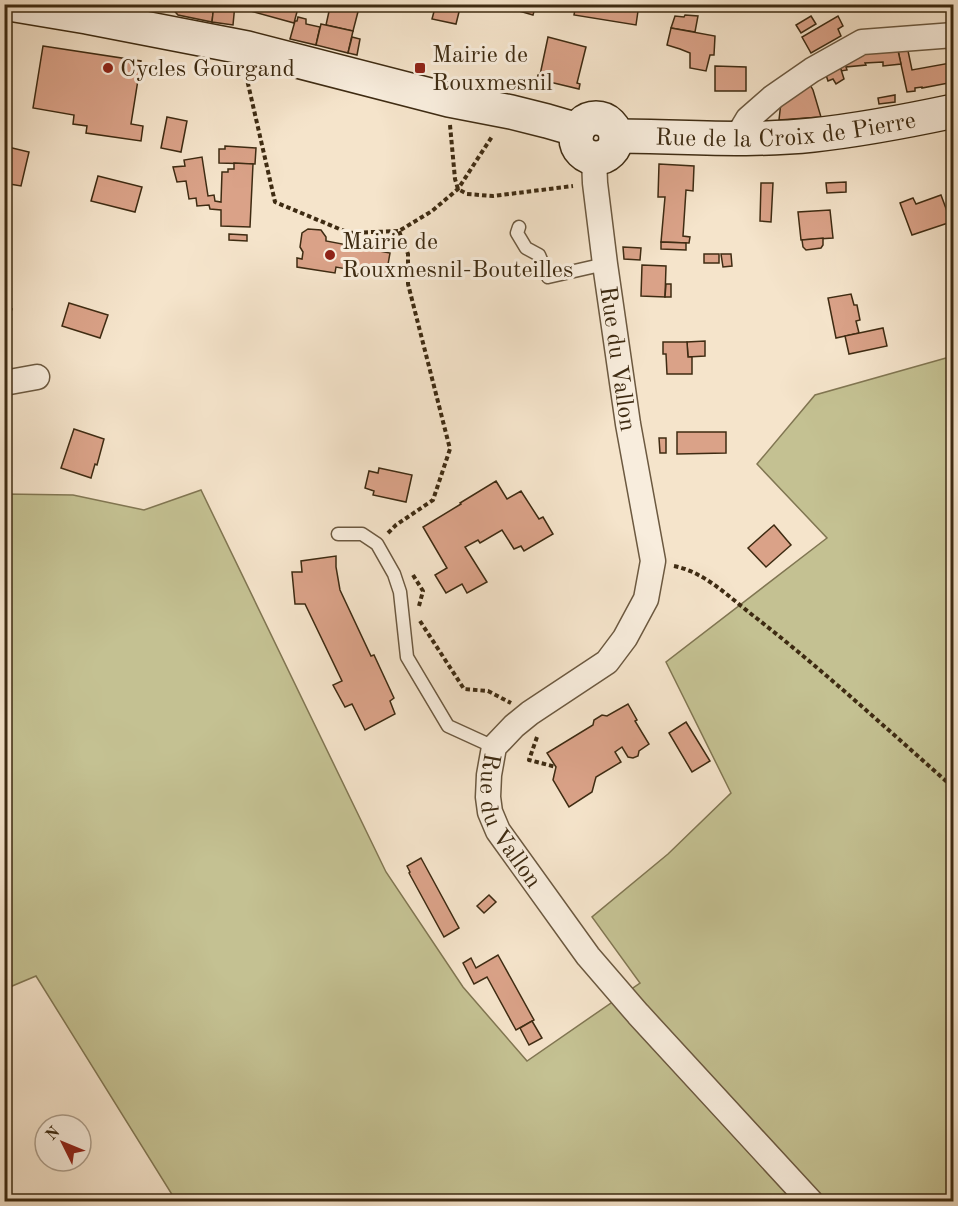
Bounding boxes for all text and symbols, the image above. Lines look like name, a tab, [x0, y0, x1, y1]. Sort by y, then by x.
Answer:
place label: Mairie de Rouxmesnil	[432, 44, 553, 96]
place label: Cycles Gourgand	[120, 58, 295, 82]
marker: Cycles Gourgand	[101, 61, 115, 75]
marker: Mairie de Rouxmesnil	[413, 61, 427, 75]
street label: Rue de la Croix de Pierre	[655, 109, 918, 152]
place label: Mairie de Rouxmesnil-Bouteilles	[342, 231, 573, 283]
marker: Mairie de Rouxmesnil-Bouteilles	[323, 248, 337, 262]
street label: Rue du Vallon	[594, 285, 639, 433]
street label: Rue du Vallon	[474, 751, 545, 893]
north arrow	[33, 1113, 93, 1173]
text: N	[43, 1124, 64, 1144]

